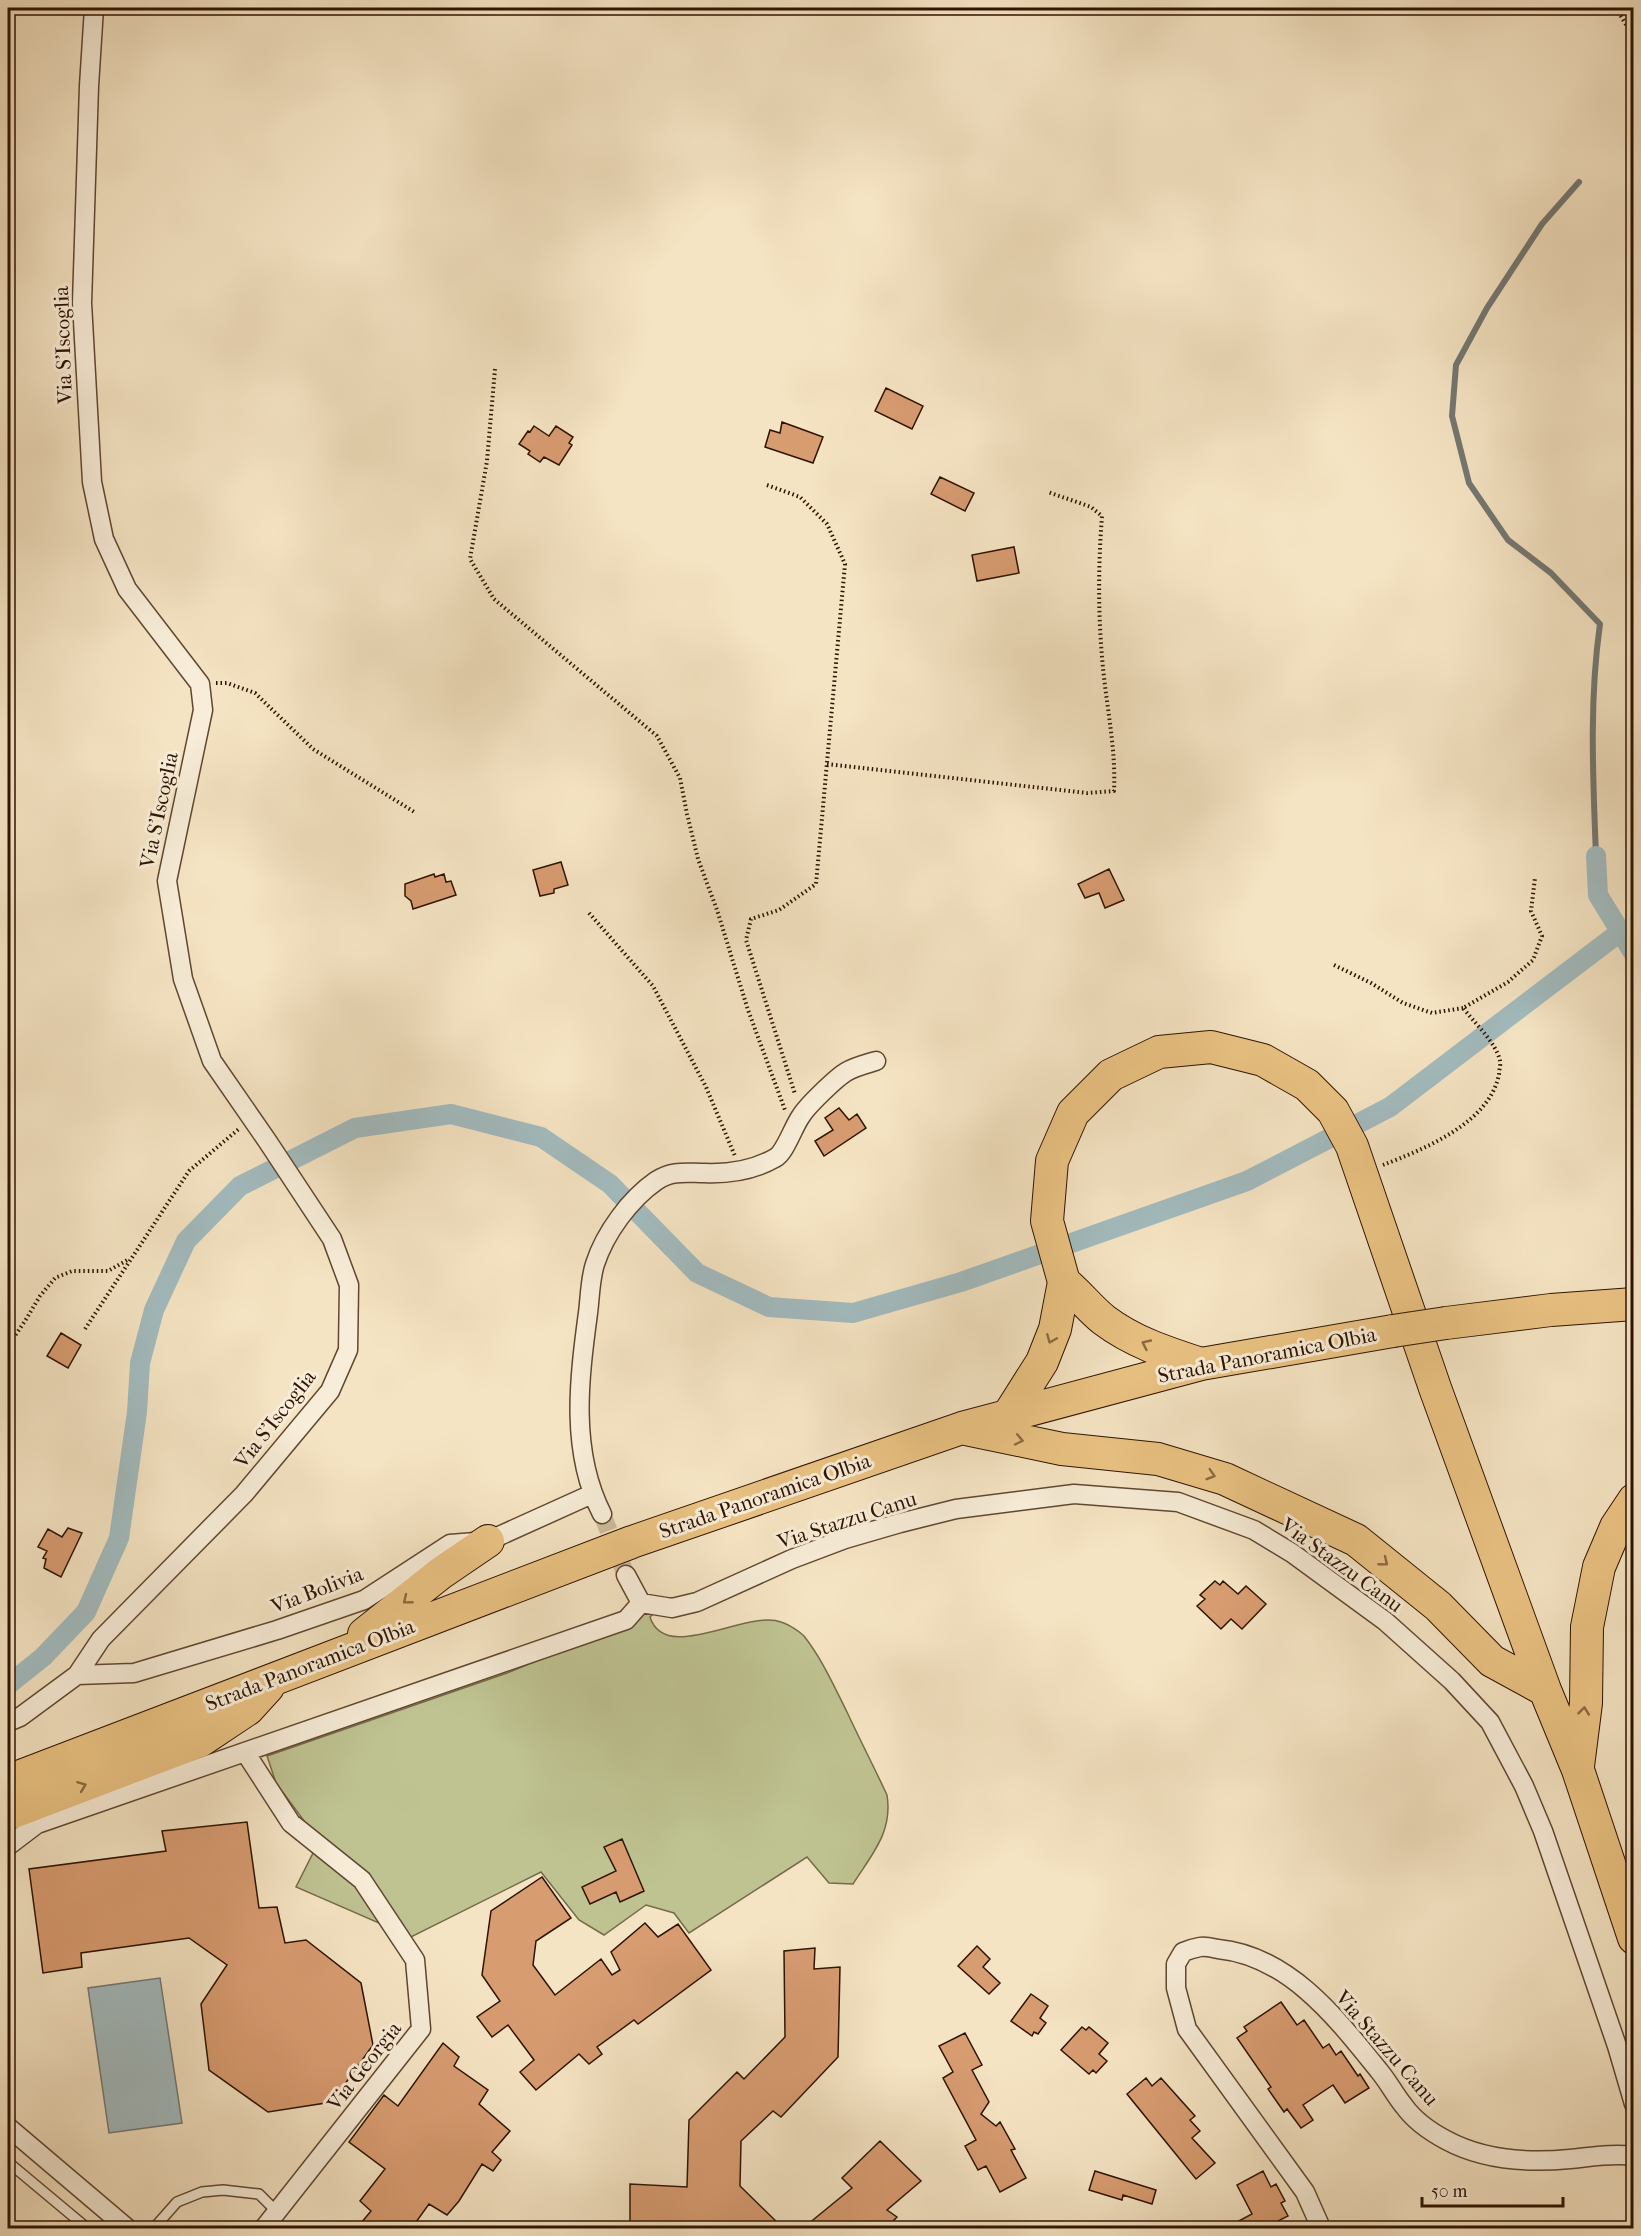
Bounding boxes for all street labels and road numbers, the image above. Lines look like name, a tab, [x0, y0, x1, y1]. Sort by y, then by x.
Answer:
street label: Via S'Iscoglia	[49, 285, 77, 405]
street label: Via S'Iscoglia	[135, 750, 183, 871]
street label: Strada Panoramica Olbia	[1156, 1322, 1379, 1388]
street label: Via S'Iscoglia	[229, 1365, 321, 1474]
street label: Strada Panoramica Olbia	[656, 1448, 874, 1544]
street label: Via Stazzu Canu	[774, 1486, 920, 1554]
street label: Via Stazzu Canu	[1276, 1512, 1408, 1617]
street label: Via Bolivia	[267, 1561, 367, 1619]
street label: Strada Panoramica Olbia	[202, 1614, 418, 1716]
street label: Via Stazzu Canu	[1330, 1985, 1444, 2111]
street label: Via Georgia	[321, 2017, 406, 2116]

